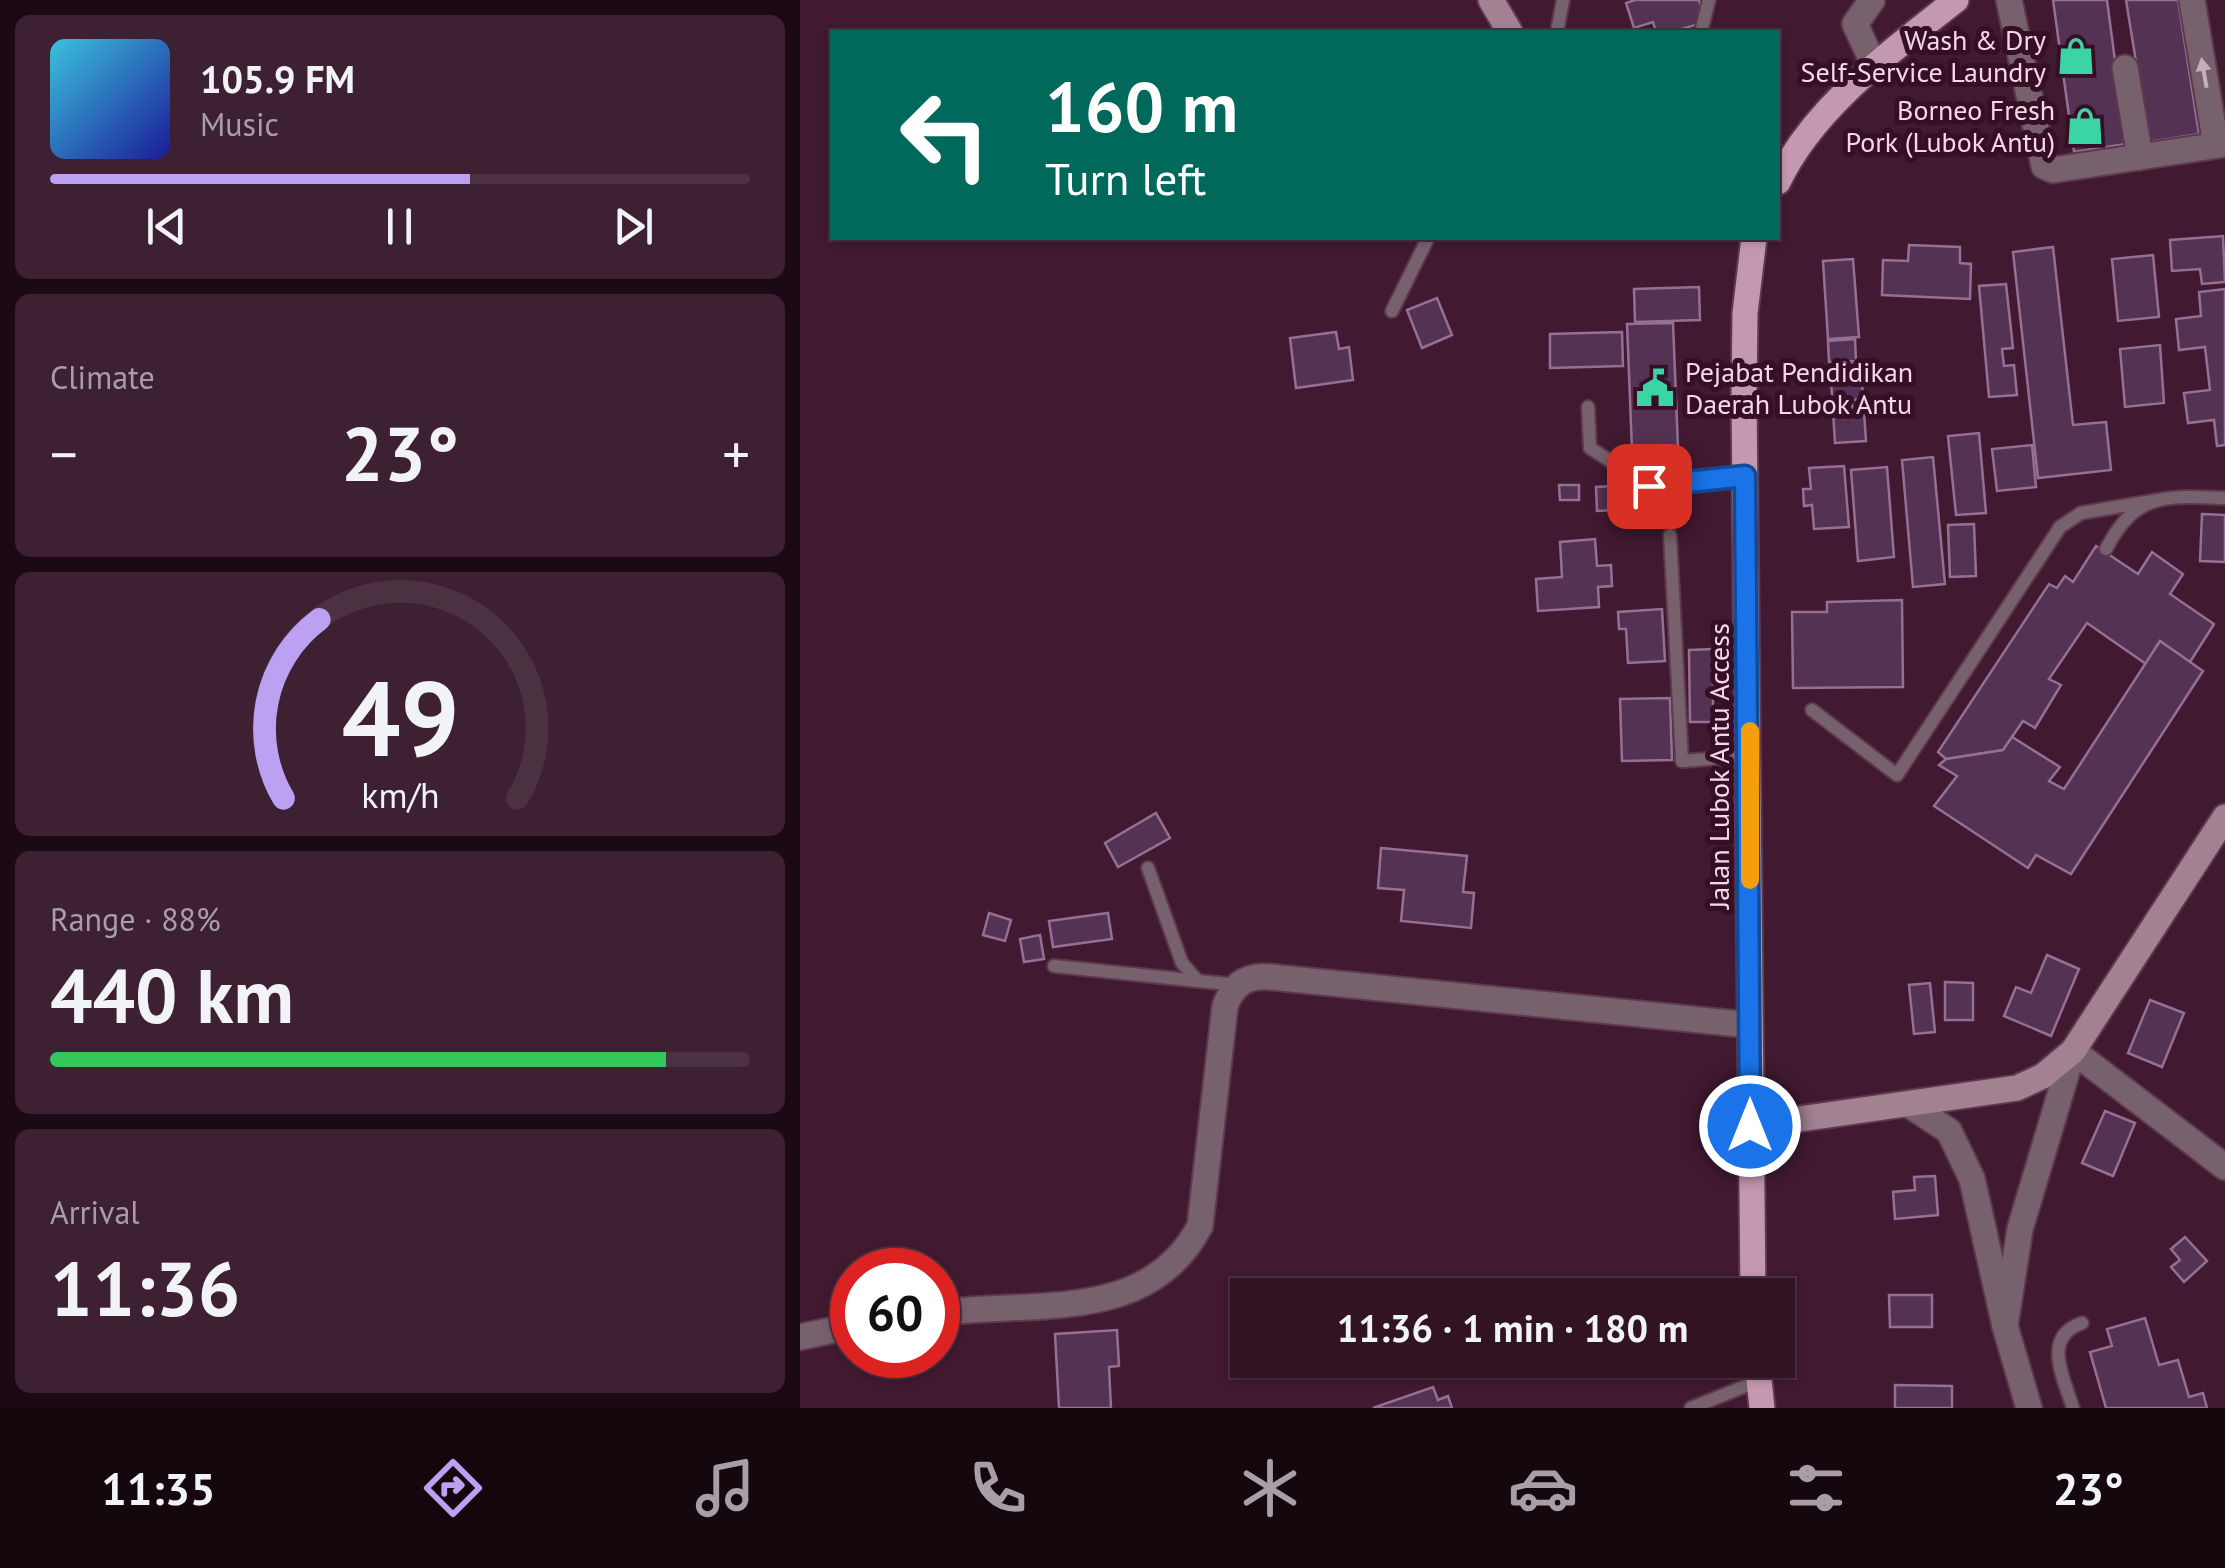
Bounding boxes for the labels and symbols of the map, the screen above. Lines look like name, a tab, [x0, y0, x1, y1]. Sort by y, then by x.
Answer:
place label: Wash & Dry Self-Service Laundry	[1801, 21, 2046, 90]
shop icon: Wash & Dry Self-Service Laundry	[2055, 35, 2097, 77]
one-way arrow	[2196, 56, 2211, 88]
place label: Borneo Fresh Pork (Lubok Antu)	[1846, 91, 2055, 160]
shop icon: Borneo Fresh Pork (Lubok Antu)	[2064, 105, 2106, 147]
place label: Pejabat Pendidikan Daerah Lubok Antu	[1685, 353, 1913, 422]
public building icon: Pejabat Pendidikan Daerah Lubok Antu	[1634, 367, 1676, 409]
pin	[1607, 444, 1692, 529]
street label: Jalan Lubok Antu Access	[1700, 623, 1737, 910]
position arrow	[1698, 1074, 1802, 1178]
speed limit sign: 60	[830, 1248, 960, 1378]

